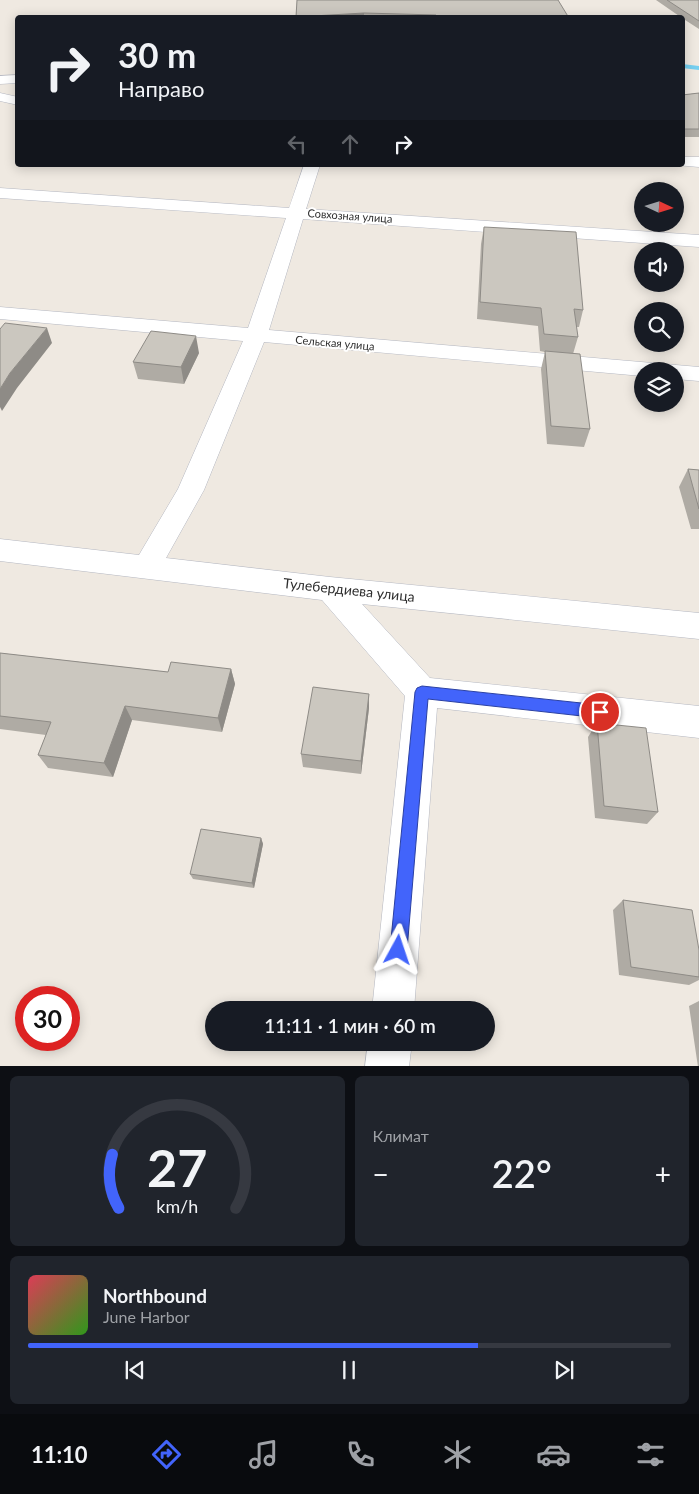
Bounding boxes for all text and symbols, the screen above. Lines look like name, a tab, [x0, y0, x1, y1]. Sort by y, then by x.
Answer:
text: 30 m	[118, 33, 196, 75]
icon: right	[35, 35, 100, 100]
text: Направо	[118, 75, 204, 102]
icon: left	[283, 130, 311, 158]
icon: ahead	[336, 130, 364, 158]
icon: right	[389, 130, 417, 158]
north arrow	[634, 182, 684, 232]
map controls	[634, 182, 684, 412]
street label: Совхозная улица	[307, 206, 393, 225]
button: sound	[634, 242, 684, 292]
button: search	[634, 302, 684, 352]
street label: Сельская улица	[295, 333, 375, 352]
button: layers	[634, 362, 684, 412]
street label: Тулебердиева улица	[282, 574, 416, 605]
pin	[579, 691, 621, 733]
icon: arrive	[586, 698, 614, 726]
position arrow	[371, 923, 423, 975]
speed limit sign: 30	[15, 986, 80, 1051]
text: 11:11 · 1 мин · 60 m	[264, 1014, 436, 1037]
text: Климат	[373, 1126, 429, 1145]
text: 27	[147, 1136, 207, 1198]
text: 22°	[492, 1150, 552, 1196]
text: −	[373, 1157, 389, 1191]
text: +	[655, 1157, 671, 1191]
text: km/h	[156, 1195, 198, 1217]
text: Northbound	[103, 1284, 207, 1307]
text: June Harbor	[103, 1307, 190, 1326]
icon: previous	[121, 1356, 149, 1384]
icon: pause	[335, 1356, 363, 1384]
icon: next	[550, 1356, 578, 1384]
icon: directions	[149, 1437, 184, 1472]
icon: music	[246, 1437, 281, 1472]
icon: phone	[343, 1437, 378, 1472]
icon: climate	[440, 1437, 475, 1472]
icon: car	[536, 1437, 571, 1472]
icon: filters	[633, 1437, 668, 1472]
text: 11:10	[31, 1441, 88, 1468]

